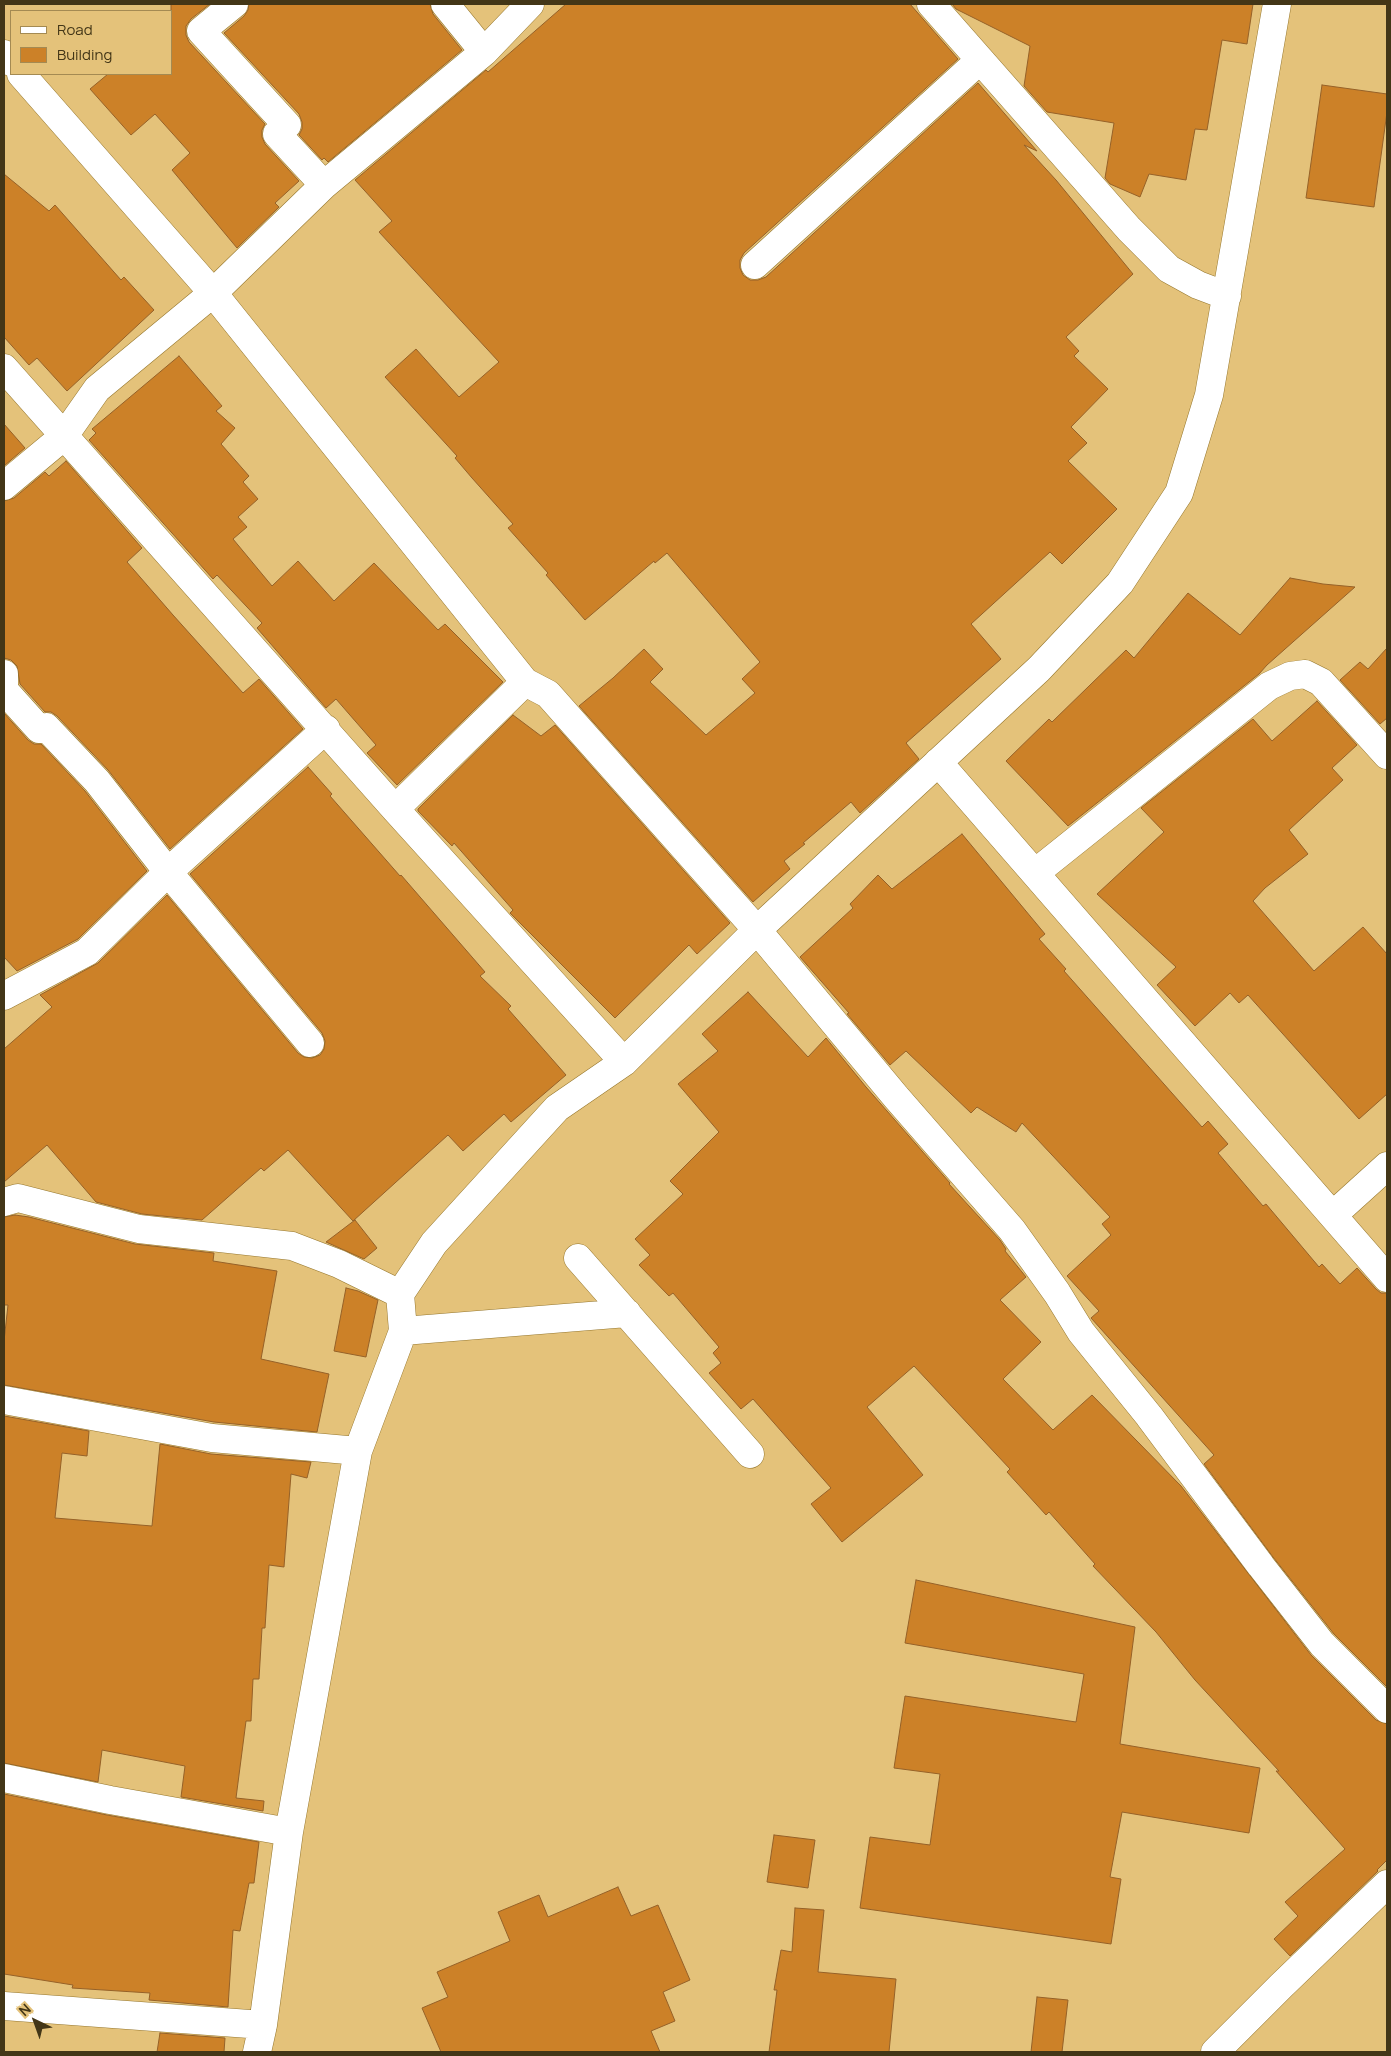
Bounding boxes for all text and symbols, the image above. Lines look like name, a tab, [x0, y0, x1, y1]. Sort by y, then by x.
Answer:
legend	[10, 10, 172, 75]
text: Road	[57, 19, 93, 40]
text: Building	[57, 44, 112, 65]
north arrow	[10, 1996, 60, 2046]
text: N	[15, 1999, 35, 2020]

